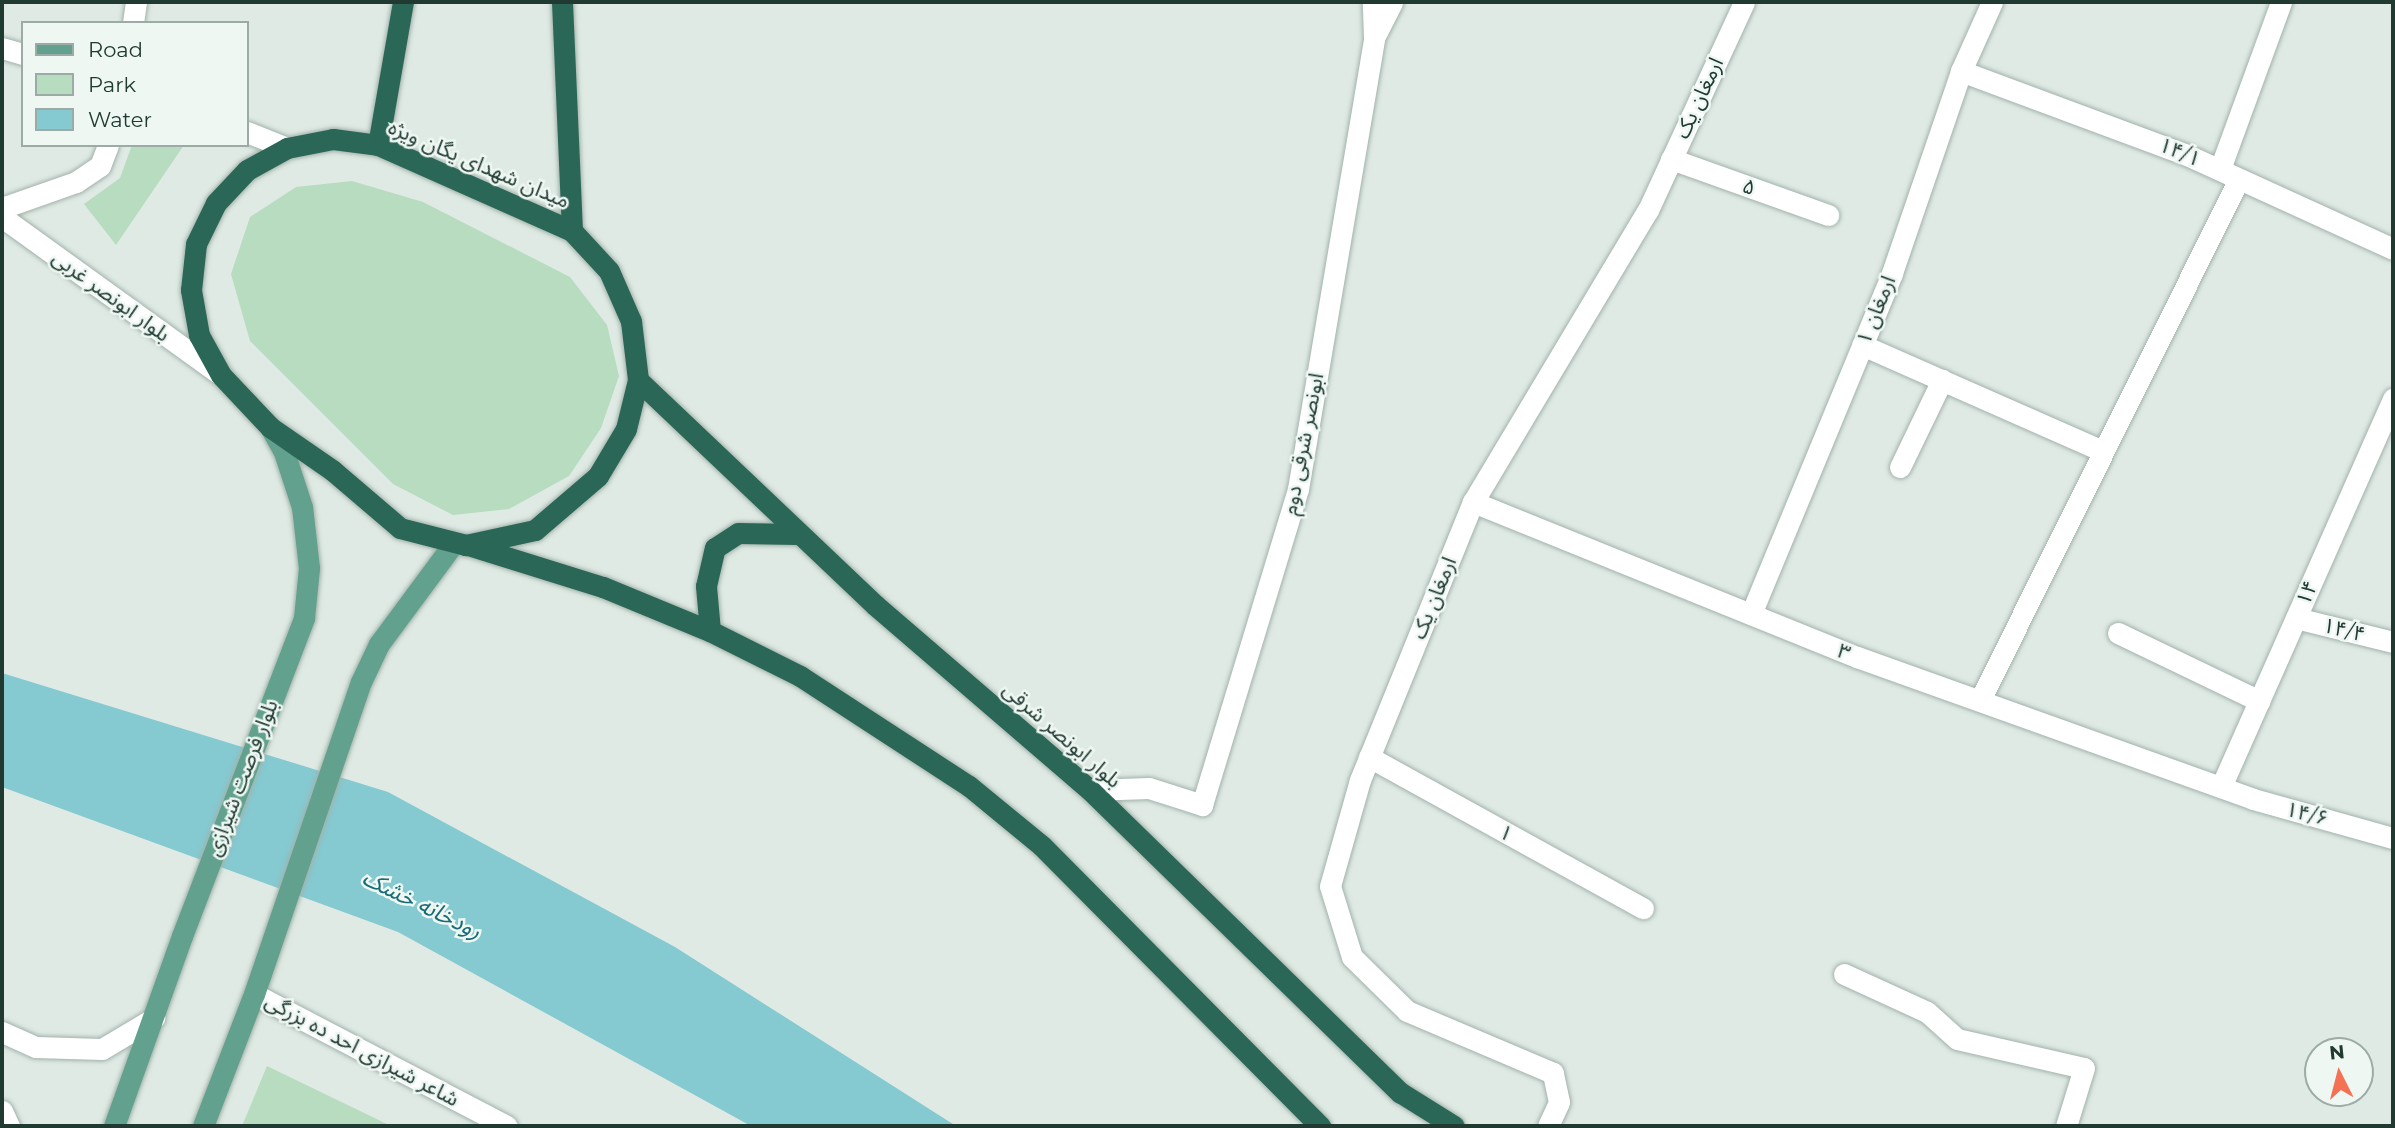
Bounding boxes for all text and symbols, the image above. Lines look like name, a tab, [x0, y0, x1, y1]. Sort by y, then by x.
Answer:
legend	[21, 21, 248, 147]
text: Road	[88, 37, 143, 62]
street label: ارمغان یک	[1669, 53, 1729, 143]
text: Park	[88, 72, 136, 97]
text: Water	[88, 107, 152, 132]
street label: میدان شهدای یگان ویژه	[385, 114, 573, 214]
street label: ۱۴/۱	[2155, 132, 2205, 172]
street label: ۵	[1739, 173, 1759, 201]
street label: بلوار ابونصر غربی	[47, 245, 175, 347]
street label: ارمغان ۱	[1851, 272, 1901, 348]
street label: ابونصر شرقی دوم	[1277, 371, 1329, 517]
street label: ارمغان یک	[1406, 553, 1462, 643]
street label: ۱۴	[2291, 577, 2323, 609]
street label: ۱۴/۴	[2320, 613, 2368, 647]
street label: ۳	[1834, 638, 1854, 666]
street label: بلوار ابونصر شرقی	[998, 677, 1126, 793]
street label: بلوار فرصت شیرازی	[201, 696, 283, 860]
street label: ۱۴/۶	[2283, 796, 2331, 832]
street label: ۱	[1495, 819, 1517, 847]
water label: رودخانه خشک	[358, 863, 486, 945]
street label: شاعر شیرازی احد ده بزرگی	[261, 988, 463, 1112]
north arrow	[2304, 1037, 2374, 1107]
text: N	[2328, 1040, 2346, 1065]

